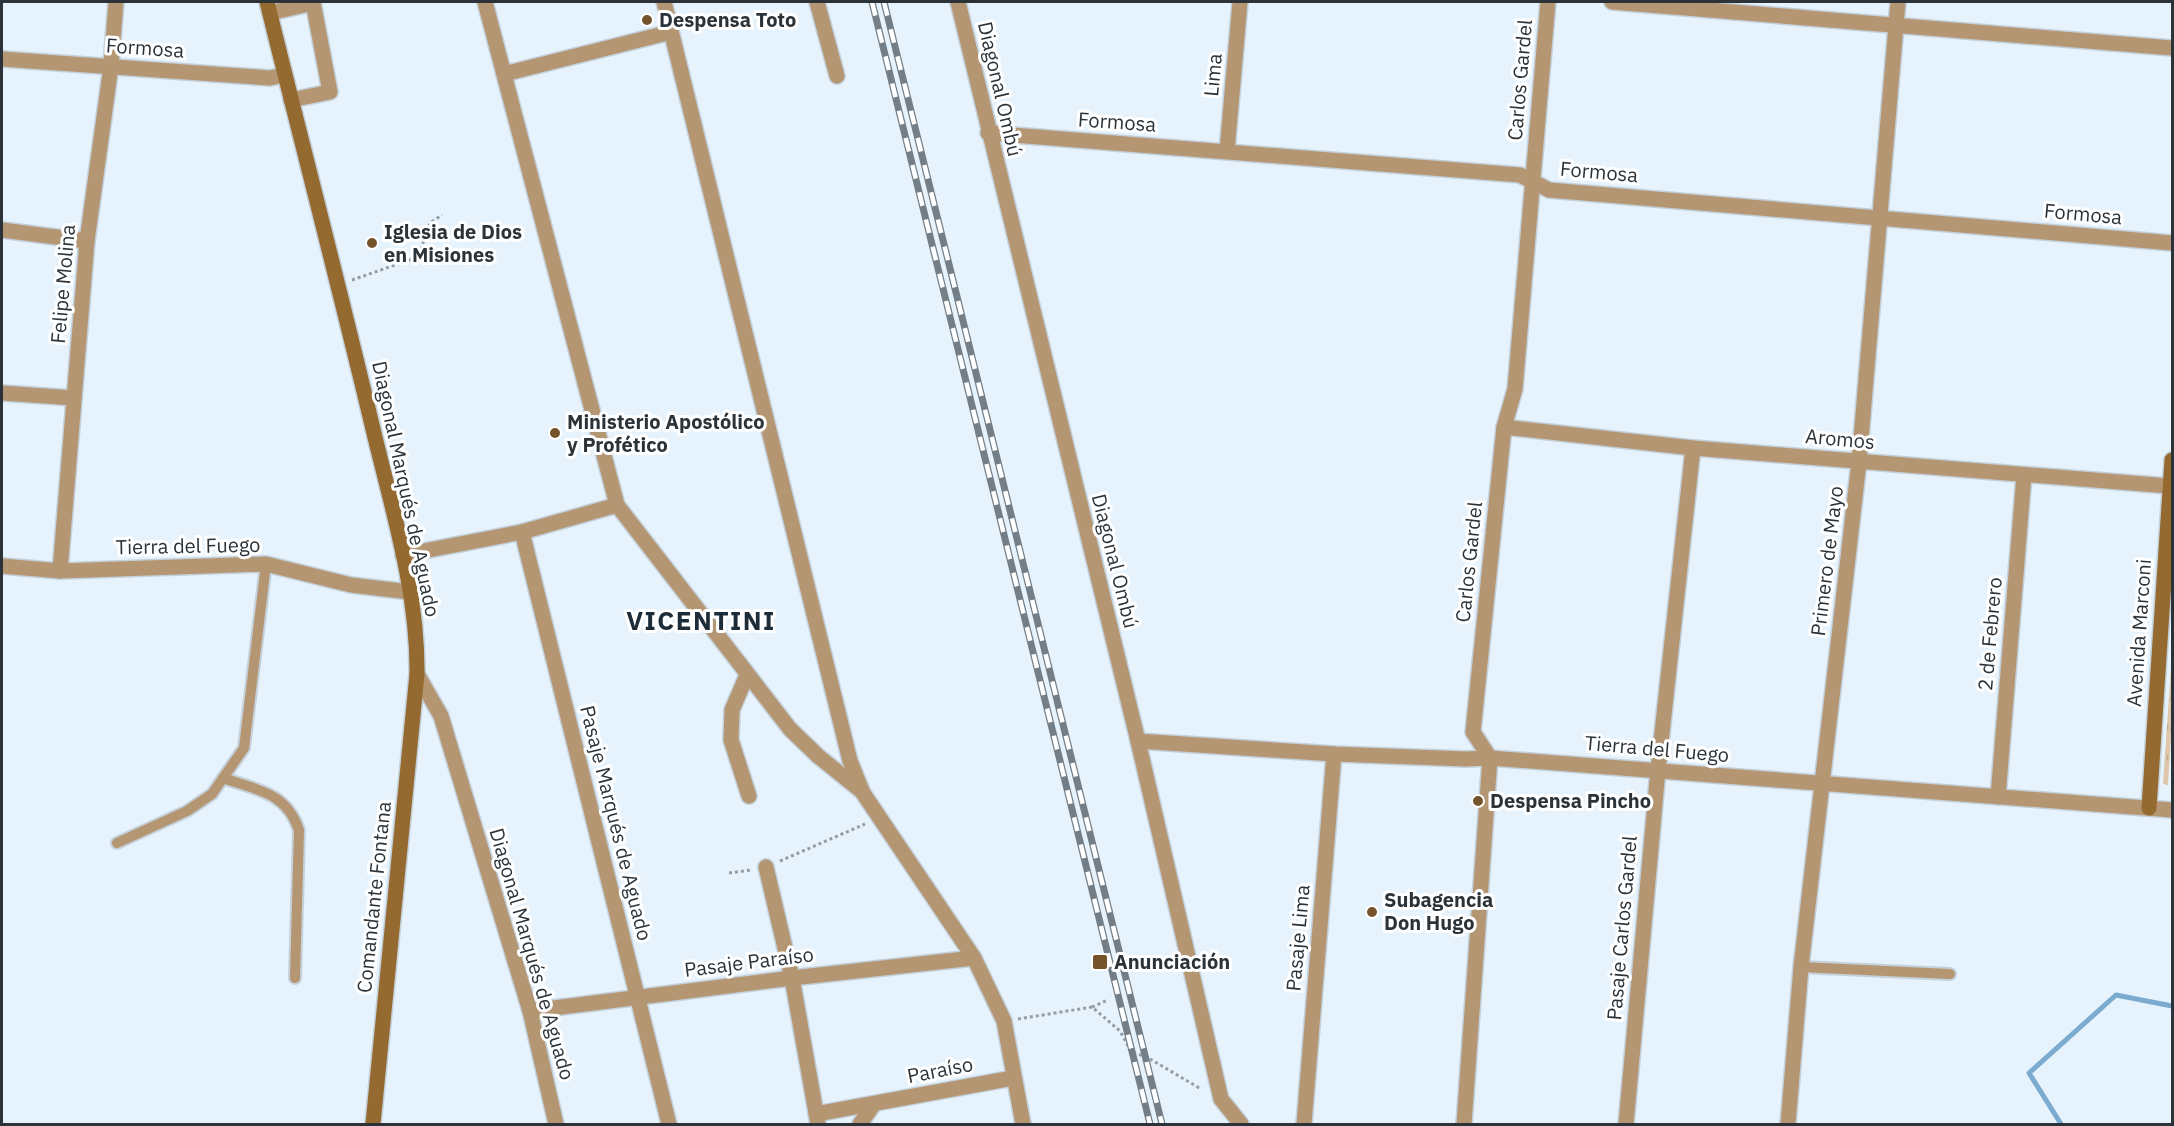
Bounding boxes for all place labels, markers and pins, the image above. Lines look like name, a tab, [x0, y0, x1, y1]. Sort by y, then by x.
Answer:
place label: Despensa Toto	[659, 6, 796, 33]
marker: Despensa Toto	[640, 13, 654, 27]
place label: Iglesia de Dios en Misiones	[384, 218, 522, 268]
marker: Iglesia de Dios en Misiones	[365, 236, 379, 250]
place label: Ministerio Apostólico y Profético	[567, 408, 765, 458]
marker: Ministerio Apostólico y Profético	[548, 426, 562, 440]
place label: Despensa Pincho	[1490, 787, 1651, 814]
marker: Despensa Pincho	[1471, 794, 1485, 808]
place label: Subagencia Don Hugo	[1384, 886, 1493, 936]
marker: Subagencia Don Hugo	[1365, 905, 1379, 919]
place label: Anunciación	[1114, 948, 1230, 975]
marker: Anunciación	[1091, 953, 1109, 971]

